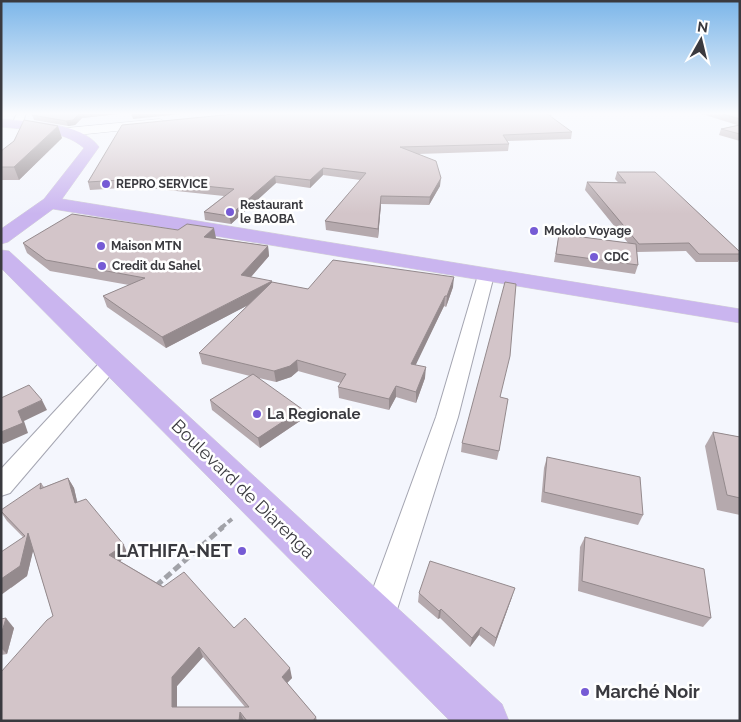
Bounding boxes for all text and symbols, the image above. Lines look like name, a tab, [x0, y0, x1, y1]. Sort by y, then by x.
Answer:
north arrow	[676, 15, 726, 65]
text: N	[696, 18, 709, 36]
place label: REPRO SERVICE	[116, 177, 208, 191]
marker: REPRO SERVICE	[100, 178, 112, 190]
place label: Restaurant le BAOBA	[240, 198, 303, 226]
marker: Restaurant le BAOBA	[224, 206, 236, 218]
place label: Mokolo Voyage	[544, 224, 631, 238]
marker: Mokolo Voyage	[528, 225, 540, 237]
place label: Maison MTN	[111, 239, 182, 253]
marker: Maison MTN	[95, 240, 107, 252]
place label: CDC	[604, 250, 629, 264]
marker: CDC	[588, 251, 600, 263]
place label: Credit du Sahel	[112, 259, 201, 273]
marker: Credit du Sahel	[96, 260, 108, 272]
place label: La Regionale	[267, 405, 361, 423]
marker: La Regionale	[251, 408, 263, 420]
street label: Boulevard de Diarenga	[167, 415, 319, 562]
place label: LATHIFA-NET	[116, 540, 232, 561]
marker: LATHIFA-NET	[236, 545, 248, 557]
place label: Marché Noir	[595, 681, 700, 702]
marker: Marché Noir	[579, 686, 591, 698]

